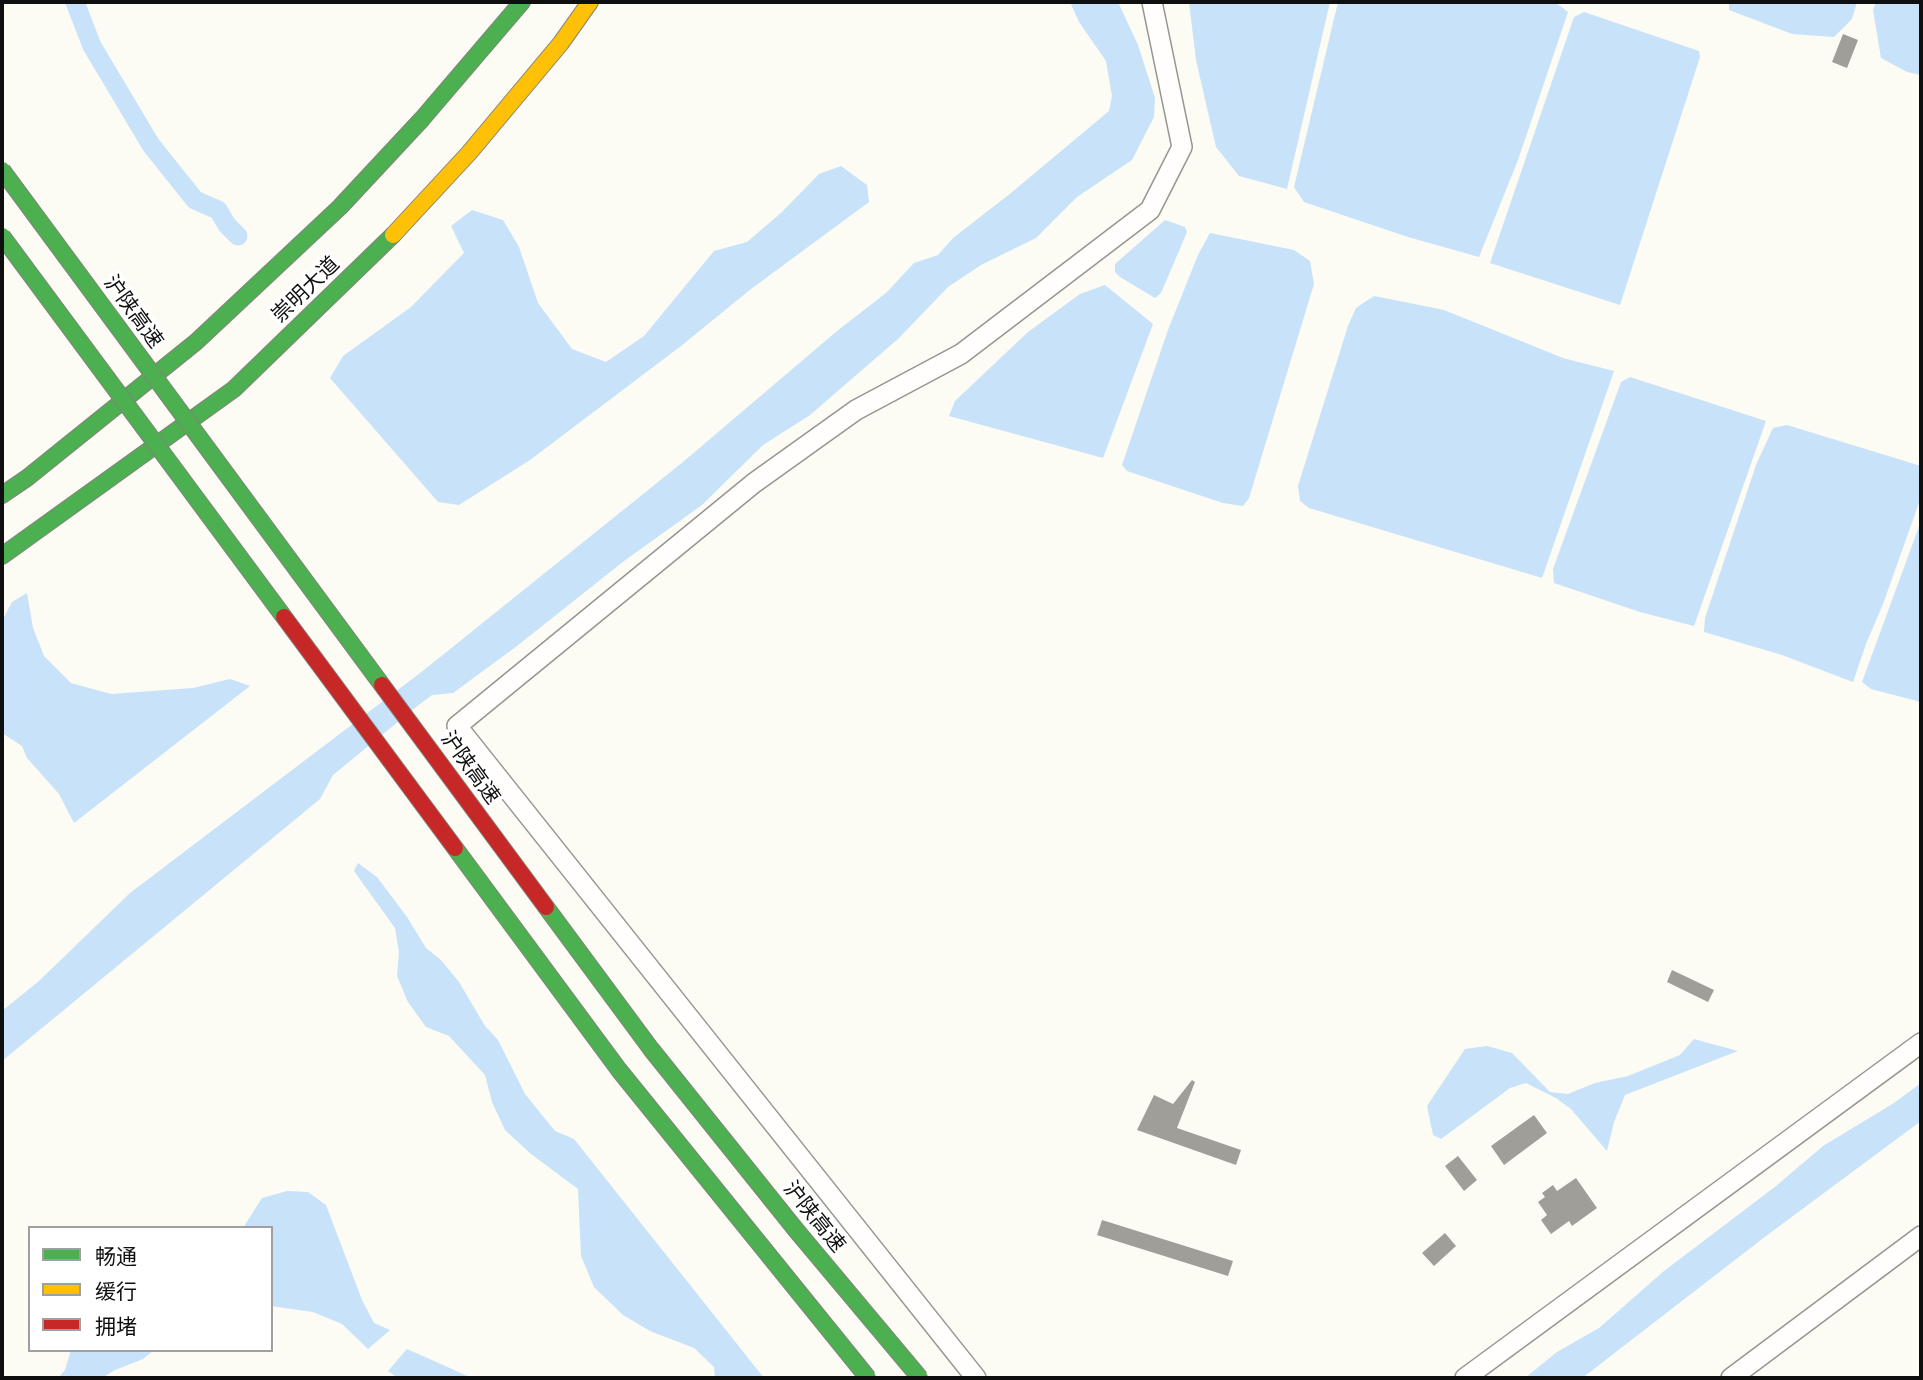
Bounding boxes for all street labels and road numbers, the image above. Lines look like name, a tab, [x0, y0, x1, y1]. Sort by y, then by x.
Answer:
street label: 崇明大道	[267, 252, 345, 328]
street label: 沪陕高速	[98, 271, 168, 353]
street label: 沪陕高速	[435, 727, 505, 809]
street label: 沪陕高速	[778, 1176, 850, 1258]

